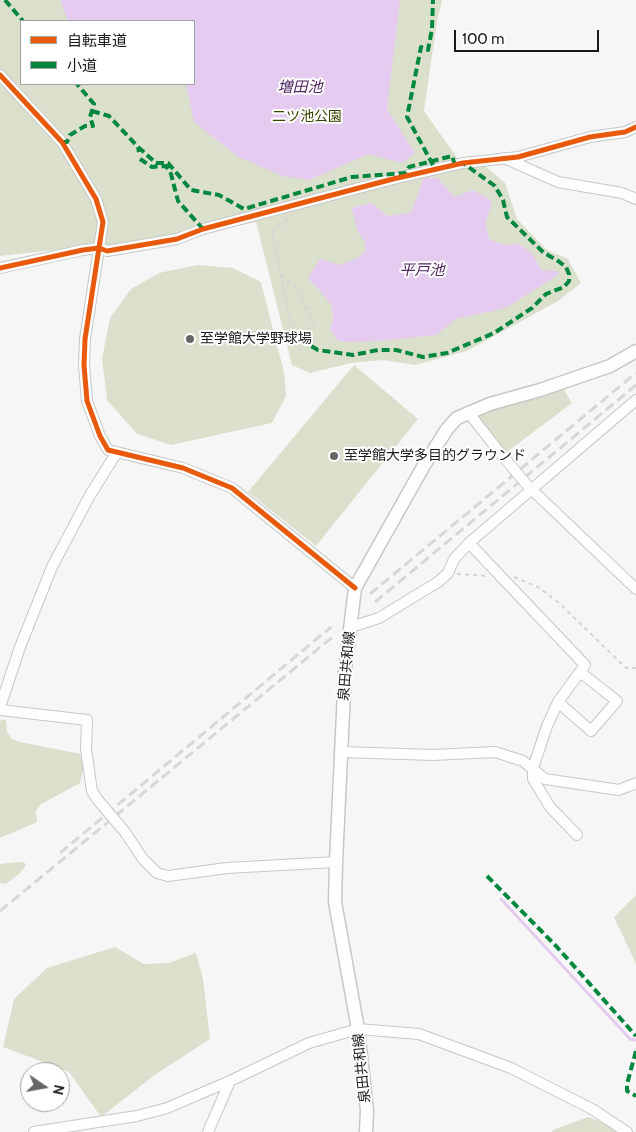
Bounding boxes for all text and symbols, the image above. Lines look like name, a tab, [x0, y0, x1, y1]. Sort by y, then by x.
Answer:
legend	[20, 20, 195, 85]
scale bar	[456, 20, 601, 52]
text: 100 m	[462, 30, 504, 48]
text: 自転車道	[67, 32, 127, 50]
text: 小道	[67, 57, 97, 75]
water label: 増田池	[278, 79, 322, 97]
park label: 二ツ池公園	[272, 109, 342, 125]
water label: 平戸池	[400, 262, 444, 280]
place label: 至学館大学野球場	[200, 331, 312, 347]
marker: 至学館大学野球場	[184, 333, 196, 345]
place label: 至学館大学多目的グラウンド	[344, 448, 526, 464]
marker: 至学館大学多目的グラウンド	[328, 450, 340, 462]
street label: 泉田共和線	[336, 630, 358, 702]
street label: 泉田共和線	[350, 1032, 374, 1104]
north arrow	[20, 1062, 70, 1112]
text: N	[49, 1083, 69, 1097]

